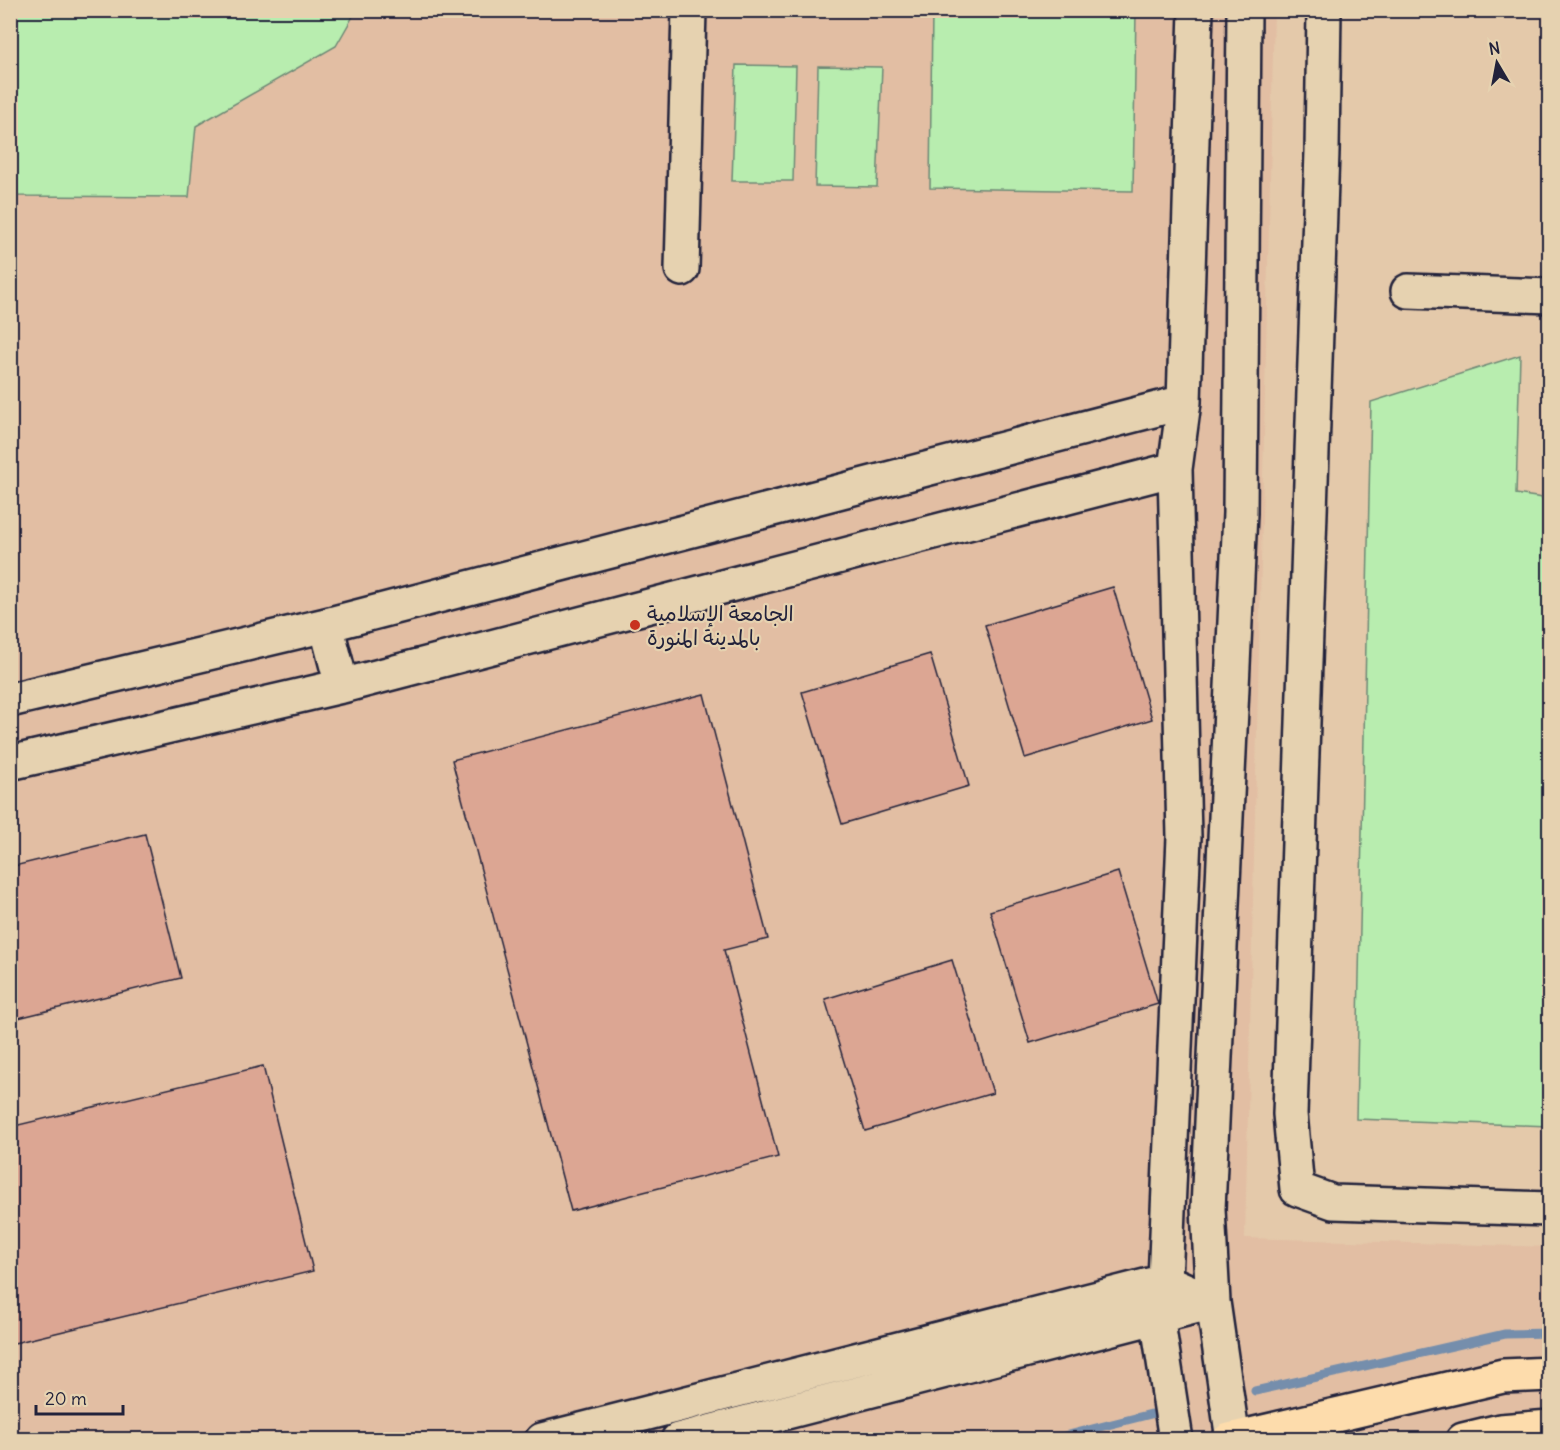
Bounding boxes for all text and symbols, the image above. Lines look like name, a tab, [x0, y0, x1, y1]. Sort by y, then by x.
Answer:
north arrow	[1467, 33, 1527, 93]
text: N	[1487, 37, 1502, 59]
place label: الجامعة الإسلامية بالمدينة المنورة	[647, 600, 794, 652]
marker: الجامعة الإسلامية بالمدينة المنورة	[628, 618, 642, 632]
scale bar	[36, 1378, 123, 1416]
text: 20 m	[45, 1387, 87, 1410]

